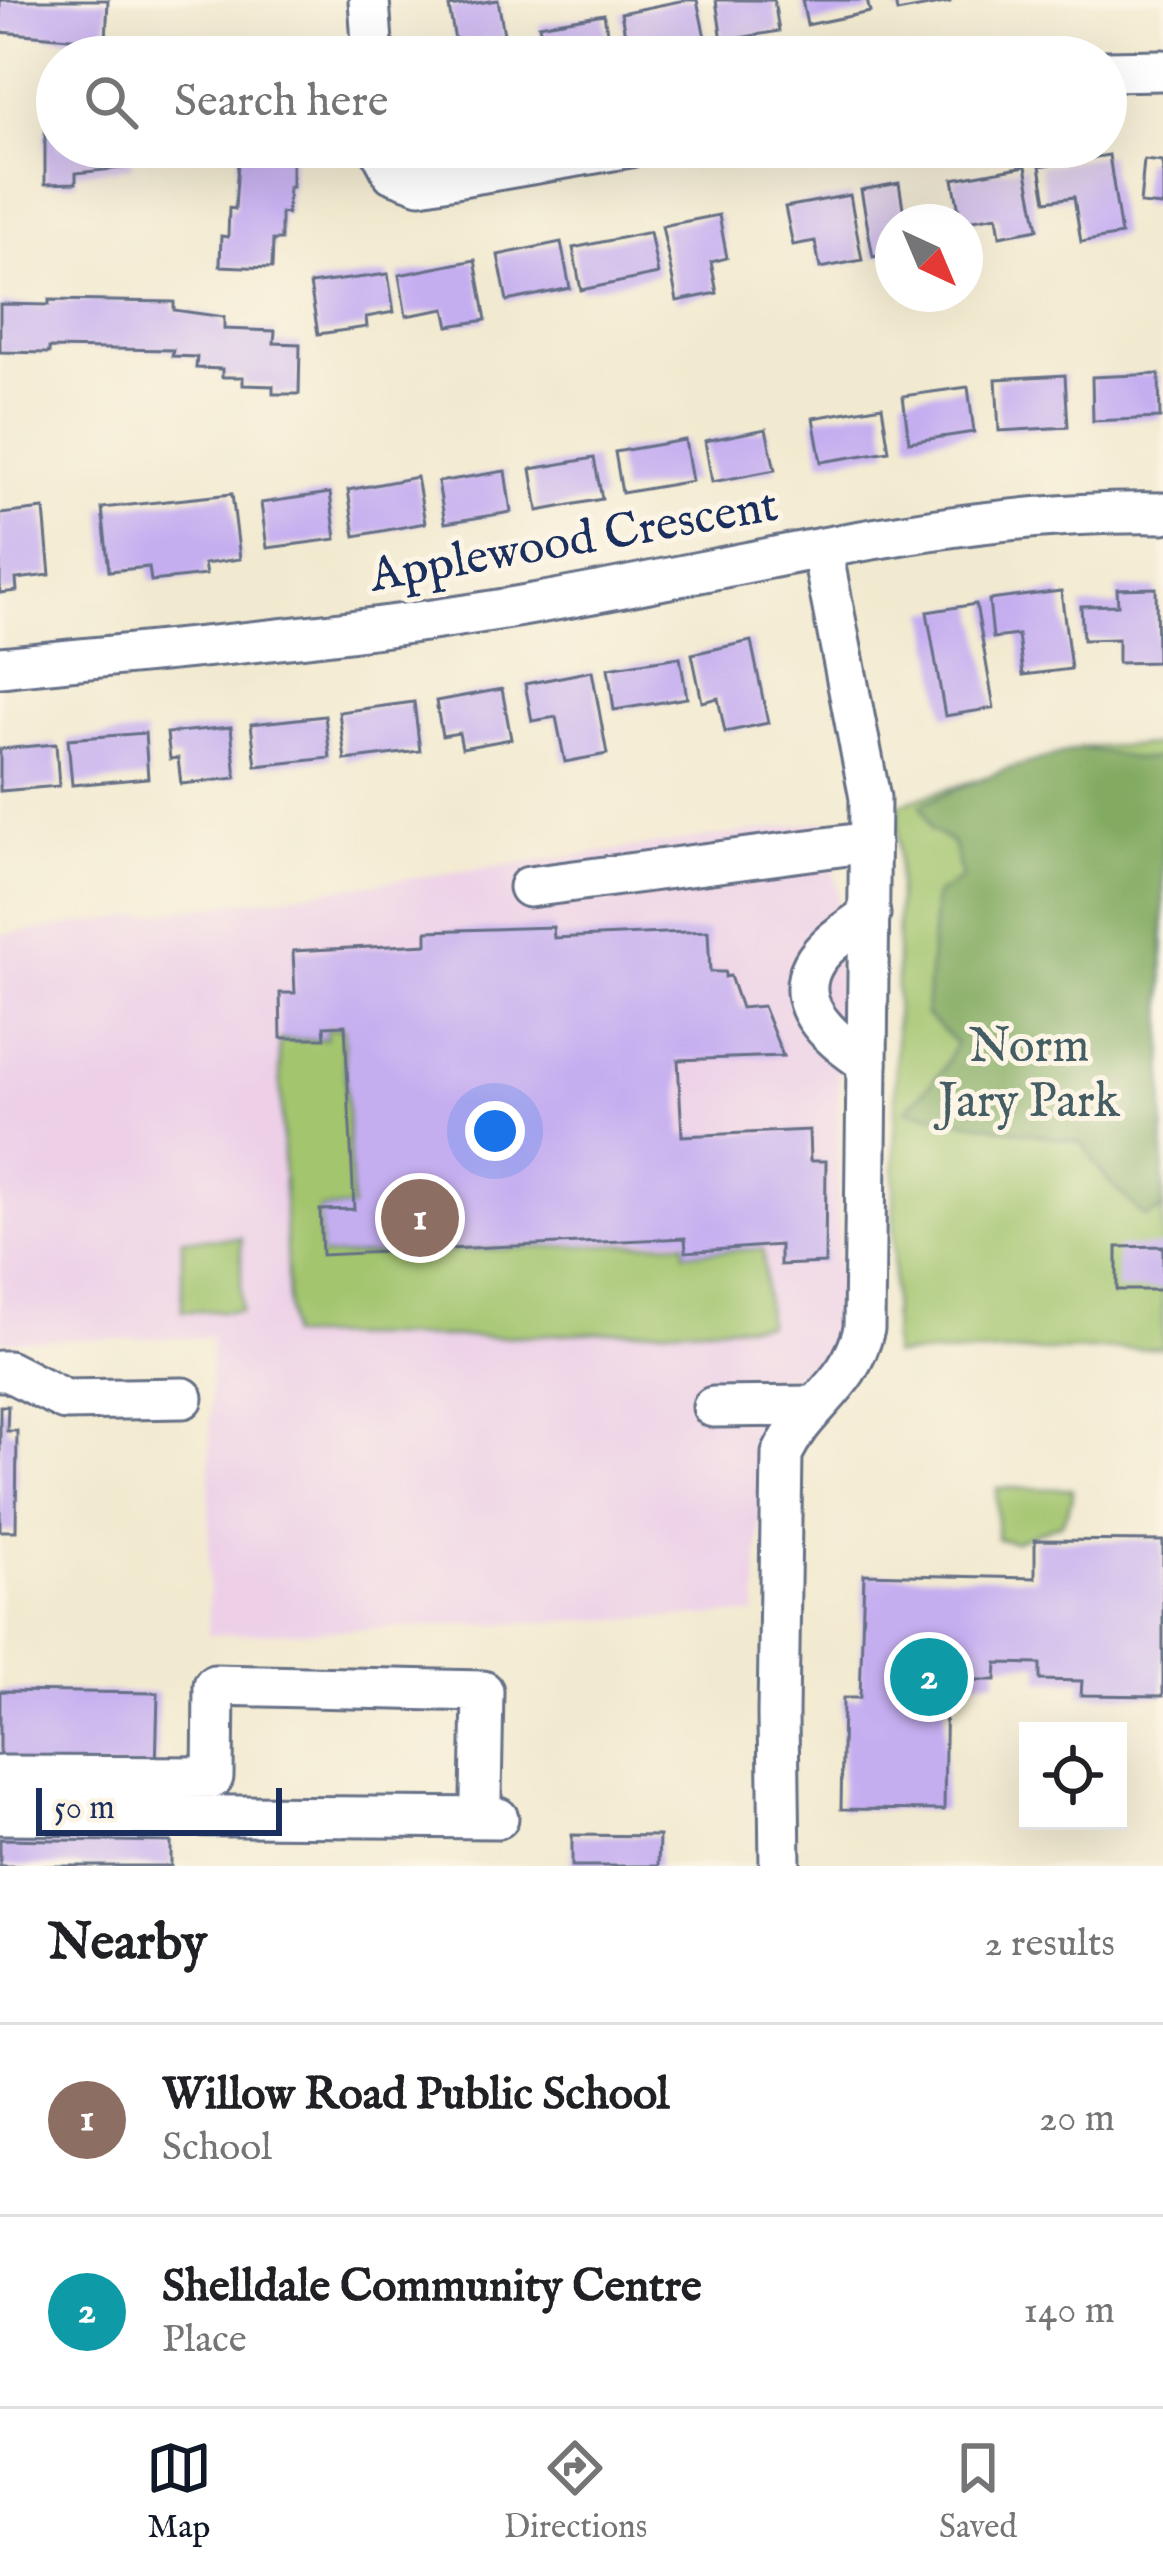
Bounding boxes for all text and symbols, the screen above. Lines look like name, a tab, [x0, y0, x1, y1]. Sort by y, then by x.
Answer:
search box	[36, 36, 1127, 168]
icon: search	[78, 69, 144, 135]
text: Search here	[174, 74, 388, 131]
north arrow	[875, 204, 983, 312]
street label: Applewood Crescent	[364, 477, 783, 608]
park label: Norm Jary Park	[933, 1018, 1120, 1133]
your location	[465, 1101, 525, 1161]
pin: 1	[381, 1173, 459, 1263]
pin: 2	[890, 1632, 968, 1722]
map controls	[1019, 1722, 1127, 1830]
button: locate	[1019, 1722, 1127, 1830]
scale bar	[36, 1782, 282, 1835]
text: 50 m	[54, 1788, 115, 1830]
text: Nearby	[48, 1912, 207, 1977]
text: 2 results	[984, 1920, 1115, 1969]
text: Willow Road Public School	[162, 2067, 669, 2124]
text: 1	[80, 2095, 94, 2144]
text: 20 m	[1039, 2095, 1115, 2144]
text: School	[162, 2124, 272, 2173]
text: Shelldale Community Centre	[162, 2259, 702, 2316]
text: 2	[78, 2287, 96, 2336]
text: 140 m	[1024, 2287, 1115, 2336]
text: Place	[162, 2316, 247, 2365]
tab: Map	[146, 2435, 212, 2549]
tab: Directions	[504, 2435, 647, 2549]
tab: Saved	[939, 2435, 1017, 2549]

